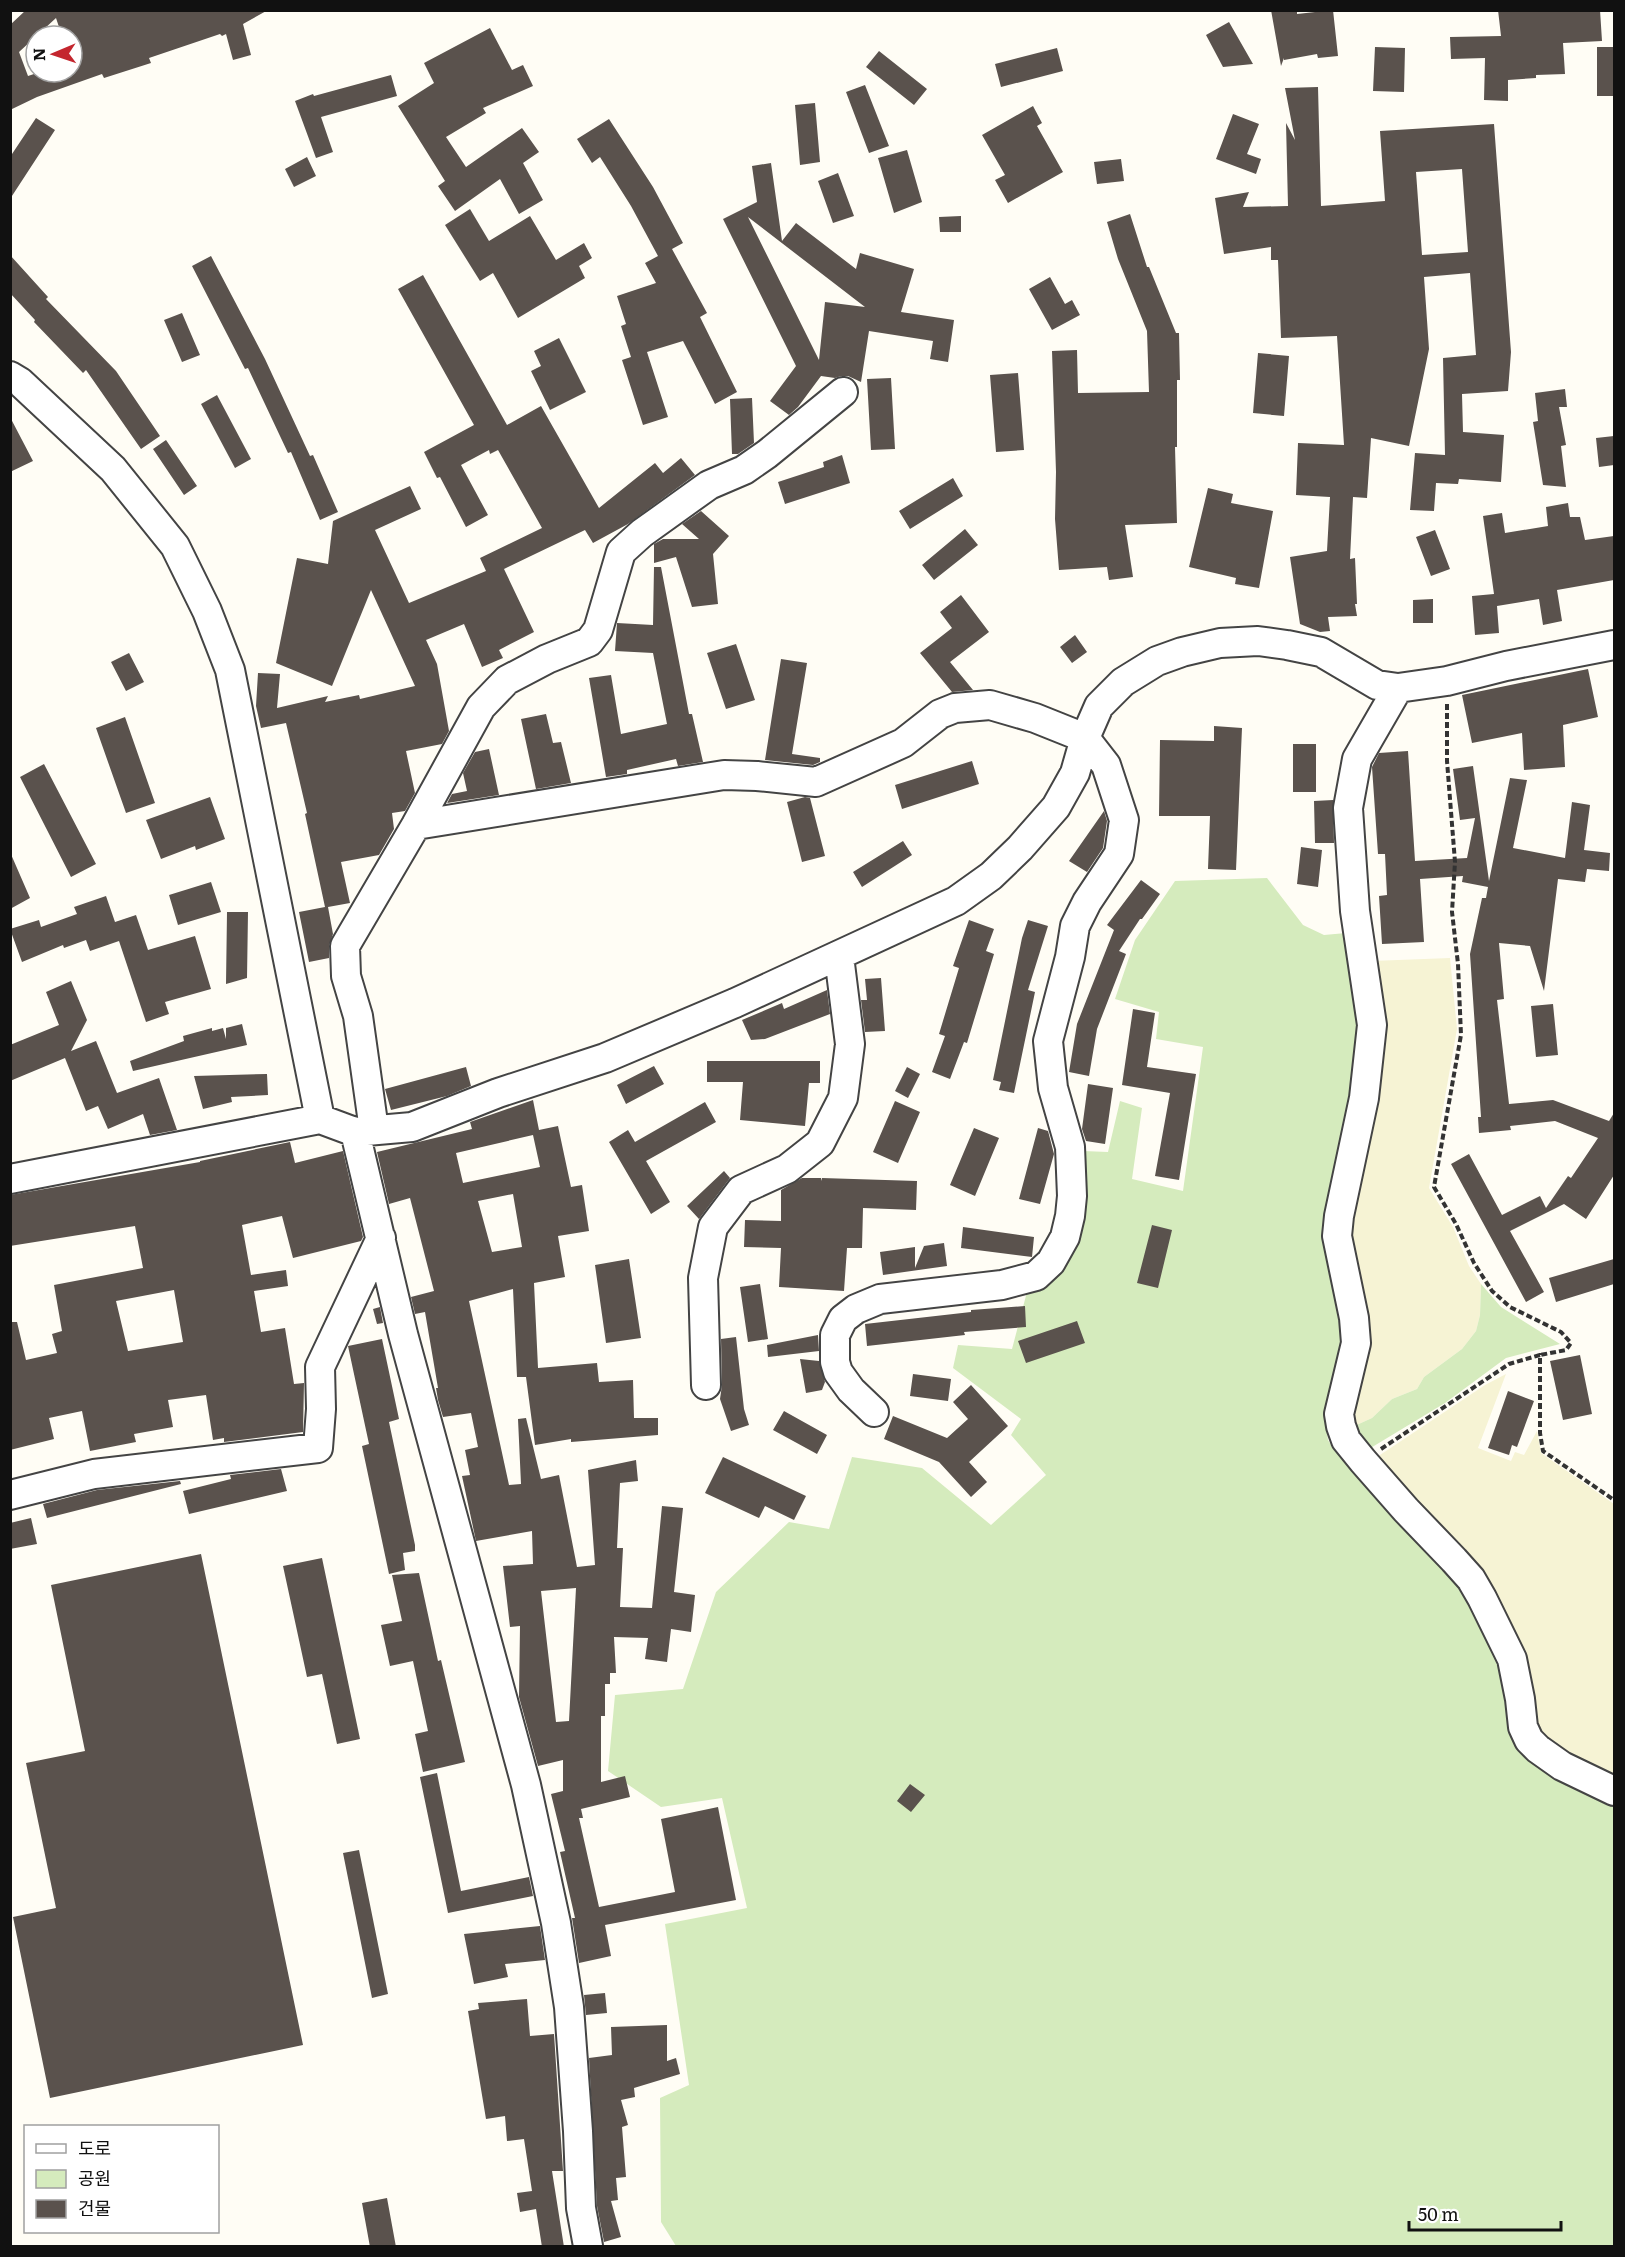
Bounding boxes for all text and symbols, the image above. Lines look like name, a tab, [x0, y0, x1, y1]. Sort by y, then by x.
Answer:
north arrow	[24, 24, 84, 84]
text: N	[26, 47, 50, 62]
legend	[24, 2125, 219, 2233]
text: 도로	[78, 2134, 111, 2161]
text: 공원	[78, 2164, 111, 2191]
text: 건물	[78, 2194, 111, 2221]
scale bar	[1409, 2194, 1560, 2232]
text: 50 m	[1418, 2200, 1459, 2227]

